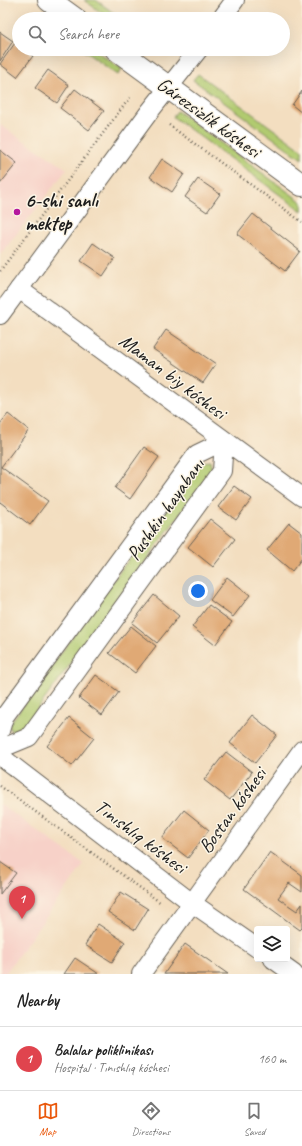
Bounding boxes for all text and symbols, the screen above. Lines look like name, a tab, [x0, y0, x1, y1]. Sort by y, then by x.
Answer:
search box	[12, 12, 290, 56]
icon: search	[26, 23, 48, 45]
text: Search here	[58, 25, 119, 44]
street label: Gárezsizlik kóshesi	[152, 71, 267, 165]
place label: 6-shi sanlı mektep	[25, 188, 99, 236]
marker: 6-shi sanlı mektep	[12, 207, 22, 217]
street label: Maman biy kóshesi	[114, 328, 233, 426]
street label: Pushkin hayabanı	[121, 452, 211, 565]
your location	[188, 581, 208, 601]
street label: Bostan kóshesi	[193, 761, 273, 858]
street label: Tınıshlıq kóshesi	[90, 794, 193, 880]
pin: 1	[9, 886, 35, 919]
map controls	[254, 926, 290, 962]
button: layers	[254, 926, 290, 962]
text: Nearby	[16, 990, 59, 1011]
text: Balalar poliklinikası	[54, 1041, 153, 1060]
text: 1	[26, 1051, 32, 1067]
text: 160 m	[258, 1051, 286, 1067]
text: Hospital · Tınıshlıq kóshesi	[54, 1060, 169, 1076]
tab: Map	[37, 1100, 59, 1138]
tab: Directions	[132, 1100, 170, 1138]
tab: Saved	[243, 1100, 265, 1138]

